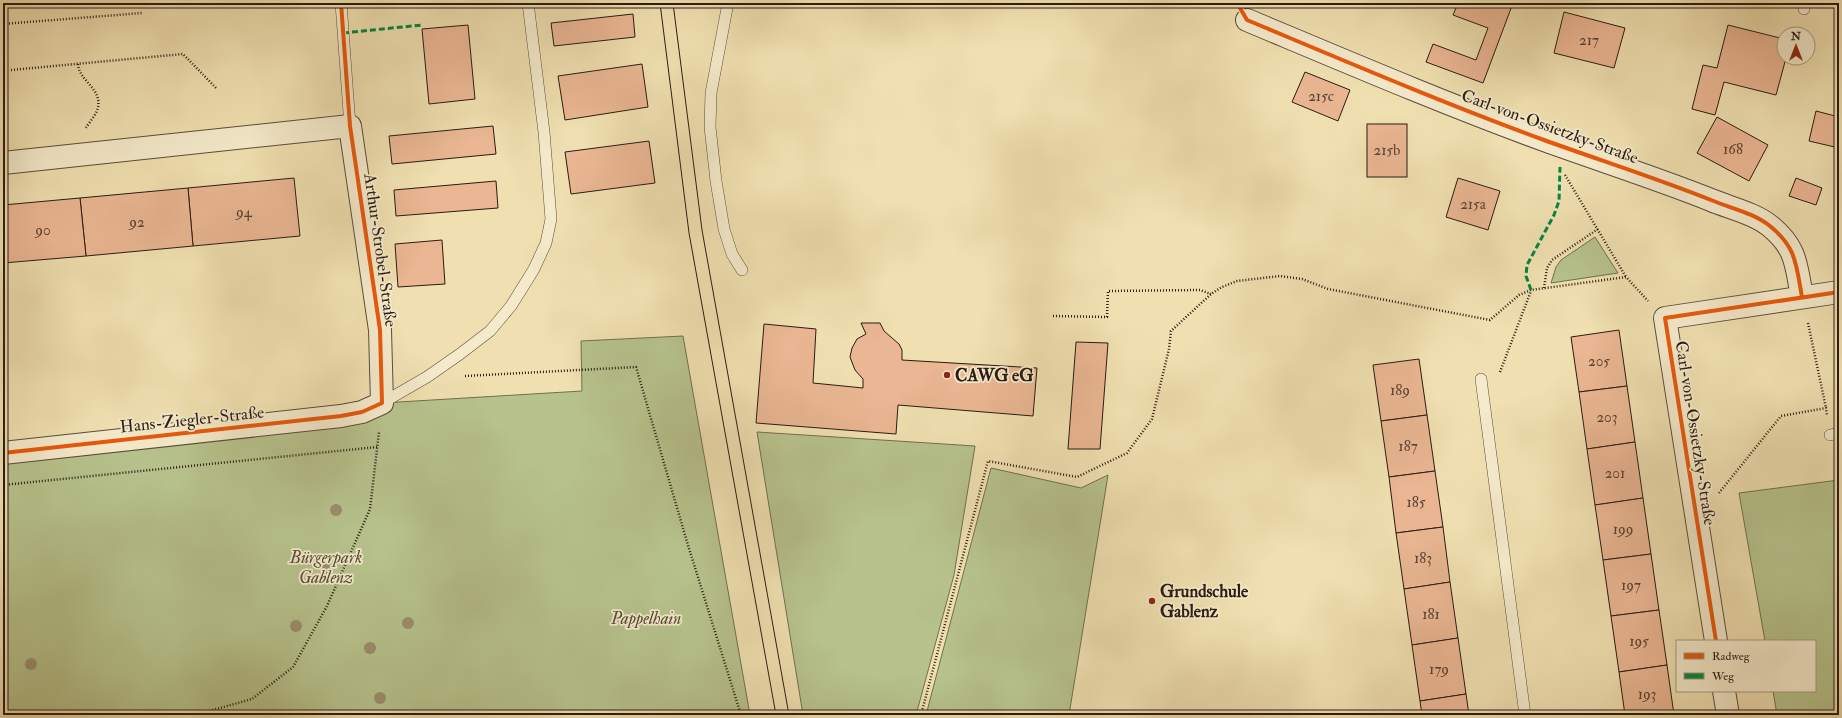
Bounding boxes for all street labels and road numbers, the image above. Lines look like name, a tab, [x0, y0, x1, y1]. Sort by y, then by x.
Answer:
street label: Carl-von-Ossietzky-Straße	[1458, 85, 1641, 169]
street label: Arthur-Strobel-Straße	[359, 171, 402, 328]
street label: Carl-von-Ossietzky-Straße	[1670, 339, 1720, 527]
street label: Hans-Ziegler-Straße	[119, 401, 265, 438]

